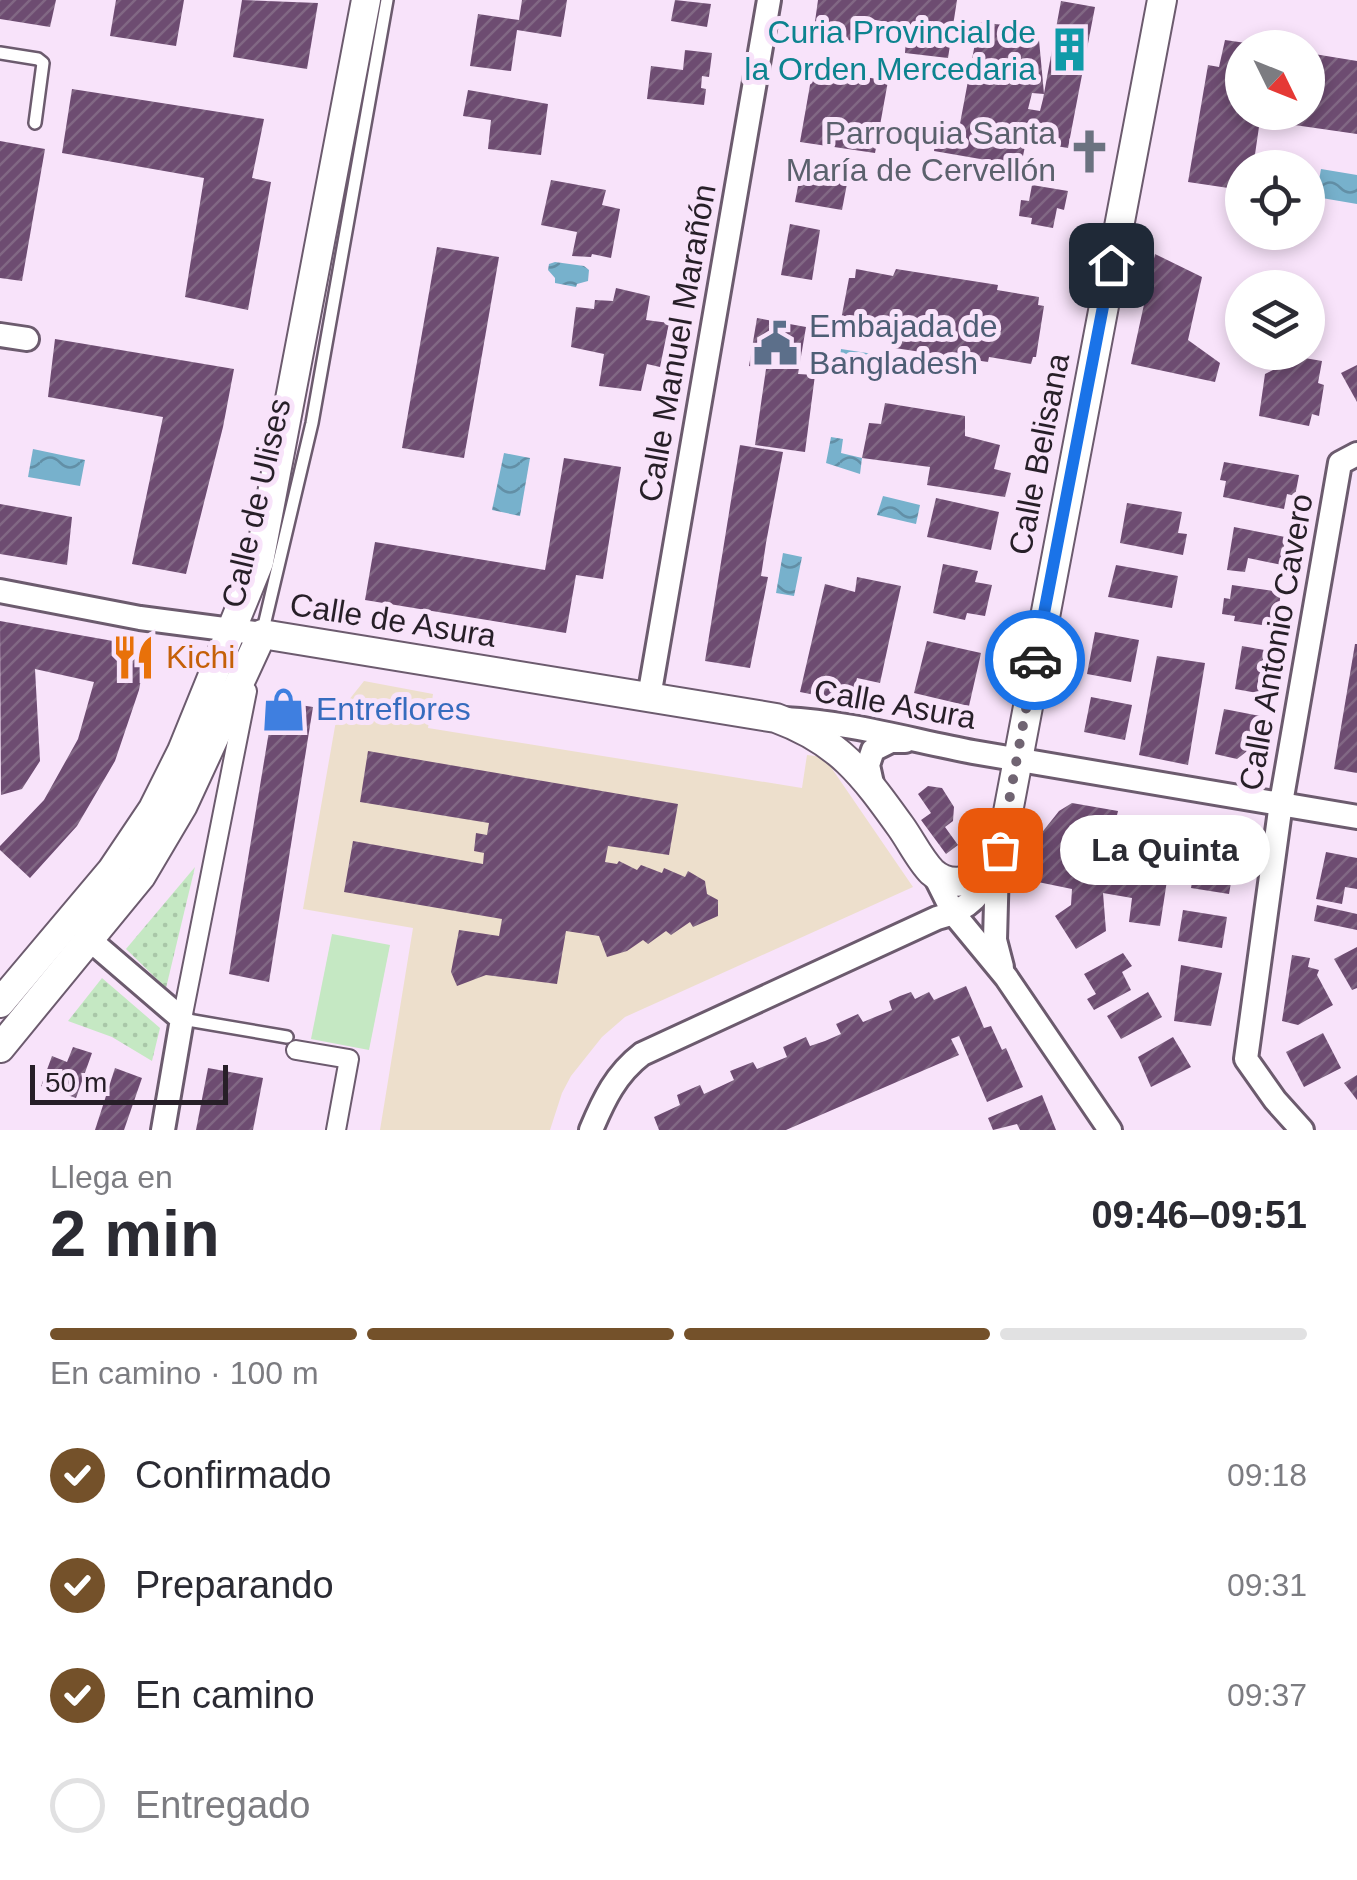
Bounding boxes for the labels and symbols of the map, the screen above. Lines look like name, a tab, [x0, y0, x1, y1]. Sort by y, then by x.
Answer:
place label: Curia Provincial de la Orden Mercedaria	[744, 14, 1036, 87]
building icon: Curia Provincial de la Orden Mercedaria	[1045, 26, 1093, 74]
north arrow	[1225, 30, 1325, 130]
place label: Parroquia Santa María de Cervellón	[786, 115, 1056, 188]
church icon: Parroquia Santa María de Cervellón	[1065, 127, 1113, 175]
street label: Calle Manuel Marañón	[631, 181, 723, 505]
pin	[1069, 223, 1154, 308]
place label: Embajada de Bangladesh	[809, 308, 998, 381]
public building icon: Embajada de Bangladesh	[752, 320, 800, 368]
street label: Calle Belisana	[1002, 350, 1076, 558]
street label: Calle de Ulises	[214, 395, 298, 611]
street label: Calle Antonio Cavero	[1232, 491, 1320, 793]
street label: Calle de Asura	[287, 586, 499, 654]
courier	[985, 610, 1085, 710]
restaurant icon: Kichi	[109, 633, 157, 681]
place label: Kichi	[166, 639, 235, 675]
street label: Calle Asura	[811, 672, 979, 736]
shop icon: Entreflores	[259, 685, 307, 733]
place label: Entreflores	[316, 691, 471, 727]
pin	[958, 808, 1043, 893]
callout: La Quinta	[1060, 815, 1270, 885]
scale bar	[30, 1060, 228, 1104]

